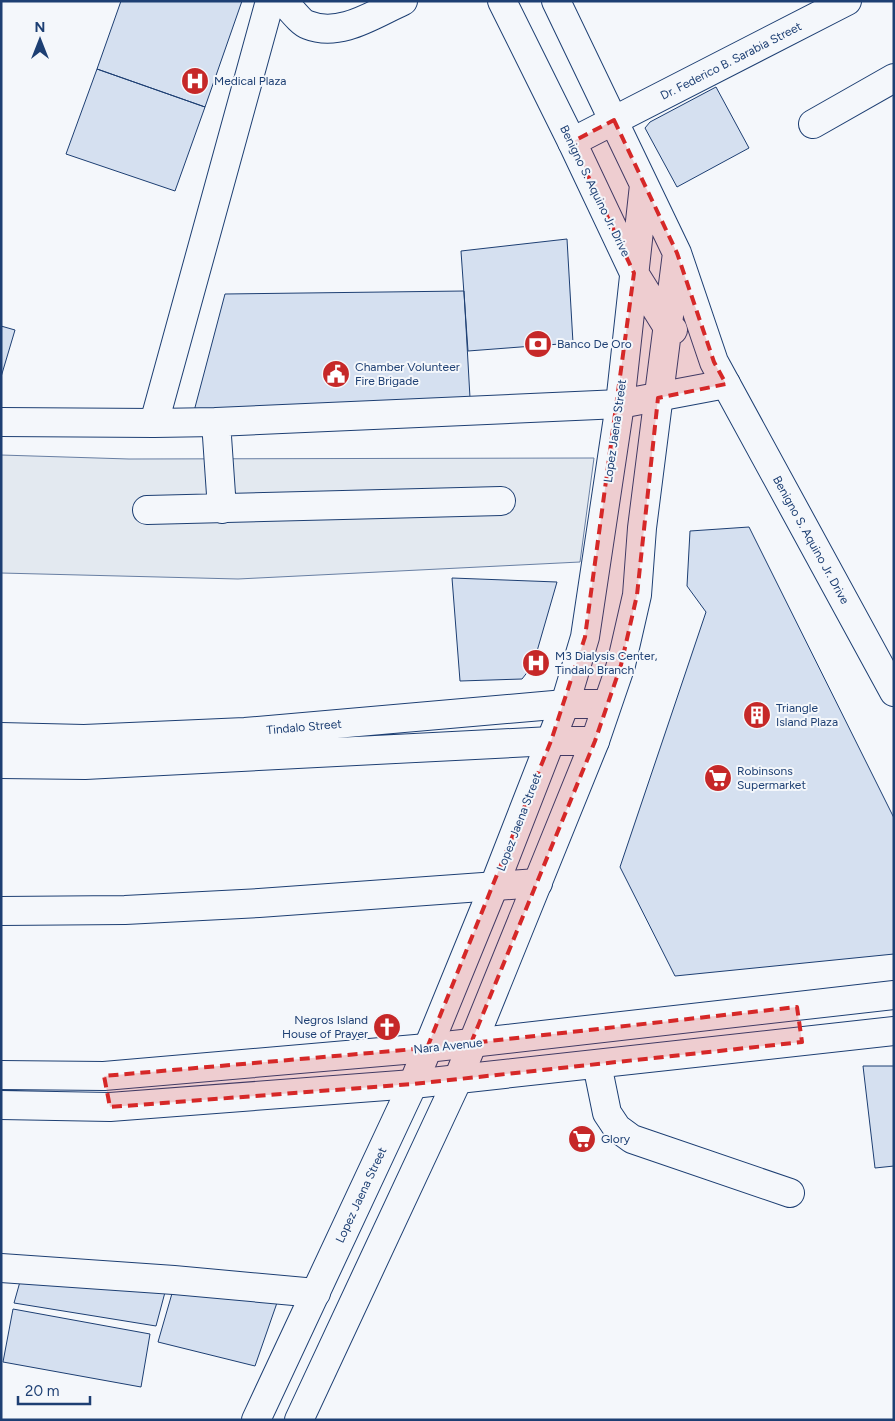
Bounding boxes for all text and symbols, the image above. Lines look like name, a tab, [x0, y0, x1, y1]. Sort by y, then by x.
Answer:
north arrow	[15, 15, 65, 65]
text: N	[35, 19, 45, 36]
street label: Dr. Federico B. Sarabia Street	[658, 19, 804, 103]
hospital icon: Medical Plaza	[180, 66, 210, 96]
place label: Medical Plaza	[214, 74, 286, 88]
street label: Benigno S. Aquino Jr. Drive	[557, 123, 633, 259]
bank icon: Banco De Oro	[523, 329, 553, 359]
place label: Banco De Oro	[557, 337, 632, 351]
public building icon: Chamber Volunteer Fire Brigade	[321, 359, 351, 389]
place label: Chamber Volunteer Fire Brigade	[355, 360, 460, 388]
street label: Lopez Jaena Street	[601, 378, 629, 483]
street label: Benigno S. Aquino Jr. Drive	[770, 473, 852, 607]
hospital icon: M3 Dialysis Center, Tindalo Branch	[521, 648, 551, 678]
place label: M3 Dialysis Center, Tindalo Branch	[555, 649, 658, 677]
building icon: Triangle Island Plaza	[742, 700, 772, 730]
place label: Triangle Island Plaza	[776, 701, 838, 729]
street label: Tindalo Street	[266, 717, 343, 737]
supermarket icon: Robinsons Supermarket	[703, 763, 733, 793]
place label: Robinsons Supermarket	[737, 764, 806, 792]
street label: Lopez Jaena Street	[494, 771, 544, 873]
church icon: Negros Island House of Prayer	[372, 1012, 402, 1042]
place label: Negros Island House of Prayer	[282, 1013, 368, 1041]
street label: Nara Avenue	[413, 1035, 484, 1057]
supermarket icon: Glory	[567, 1124, 597, 1154]
place label: Glory	[601, 1132, 631, 1146]
street label: Lopez Jaena Street	[333, 1145, 390, 1245]
scale bar	[18, 1374, 90, 1406]
text: 20 m	[25, 1382, 59, 1400]

